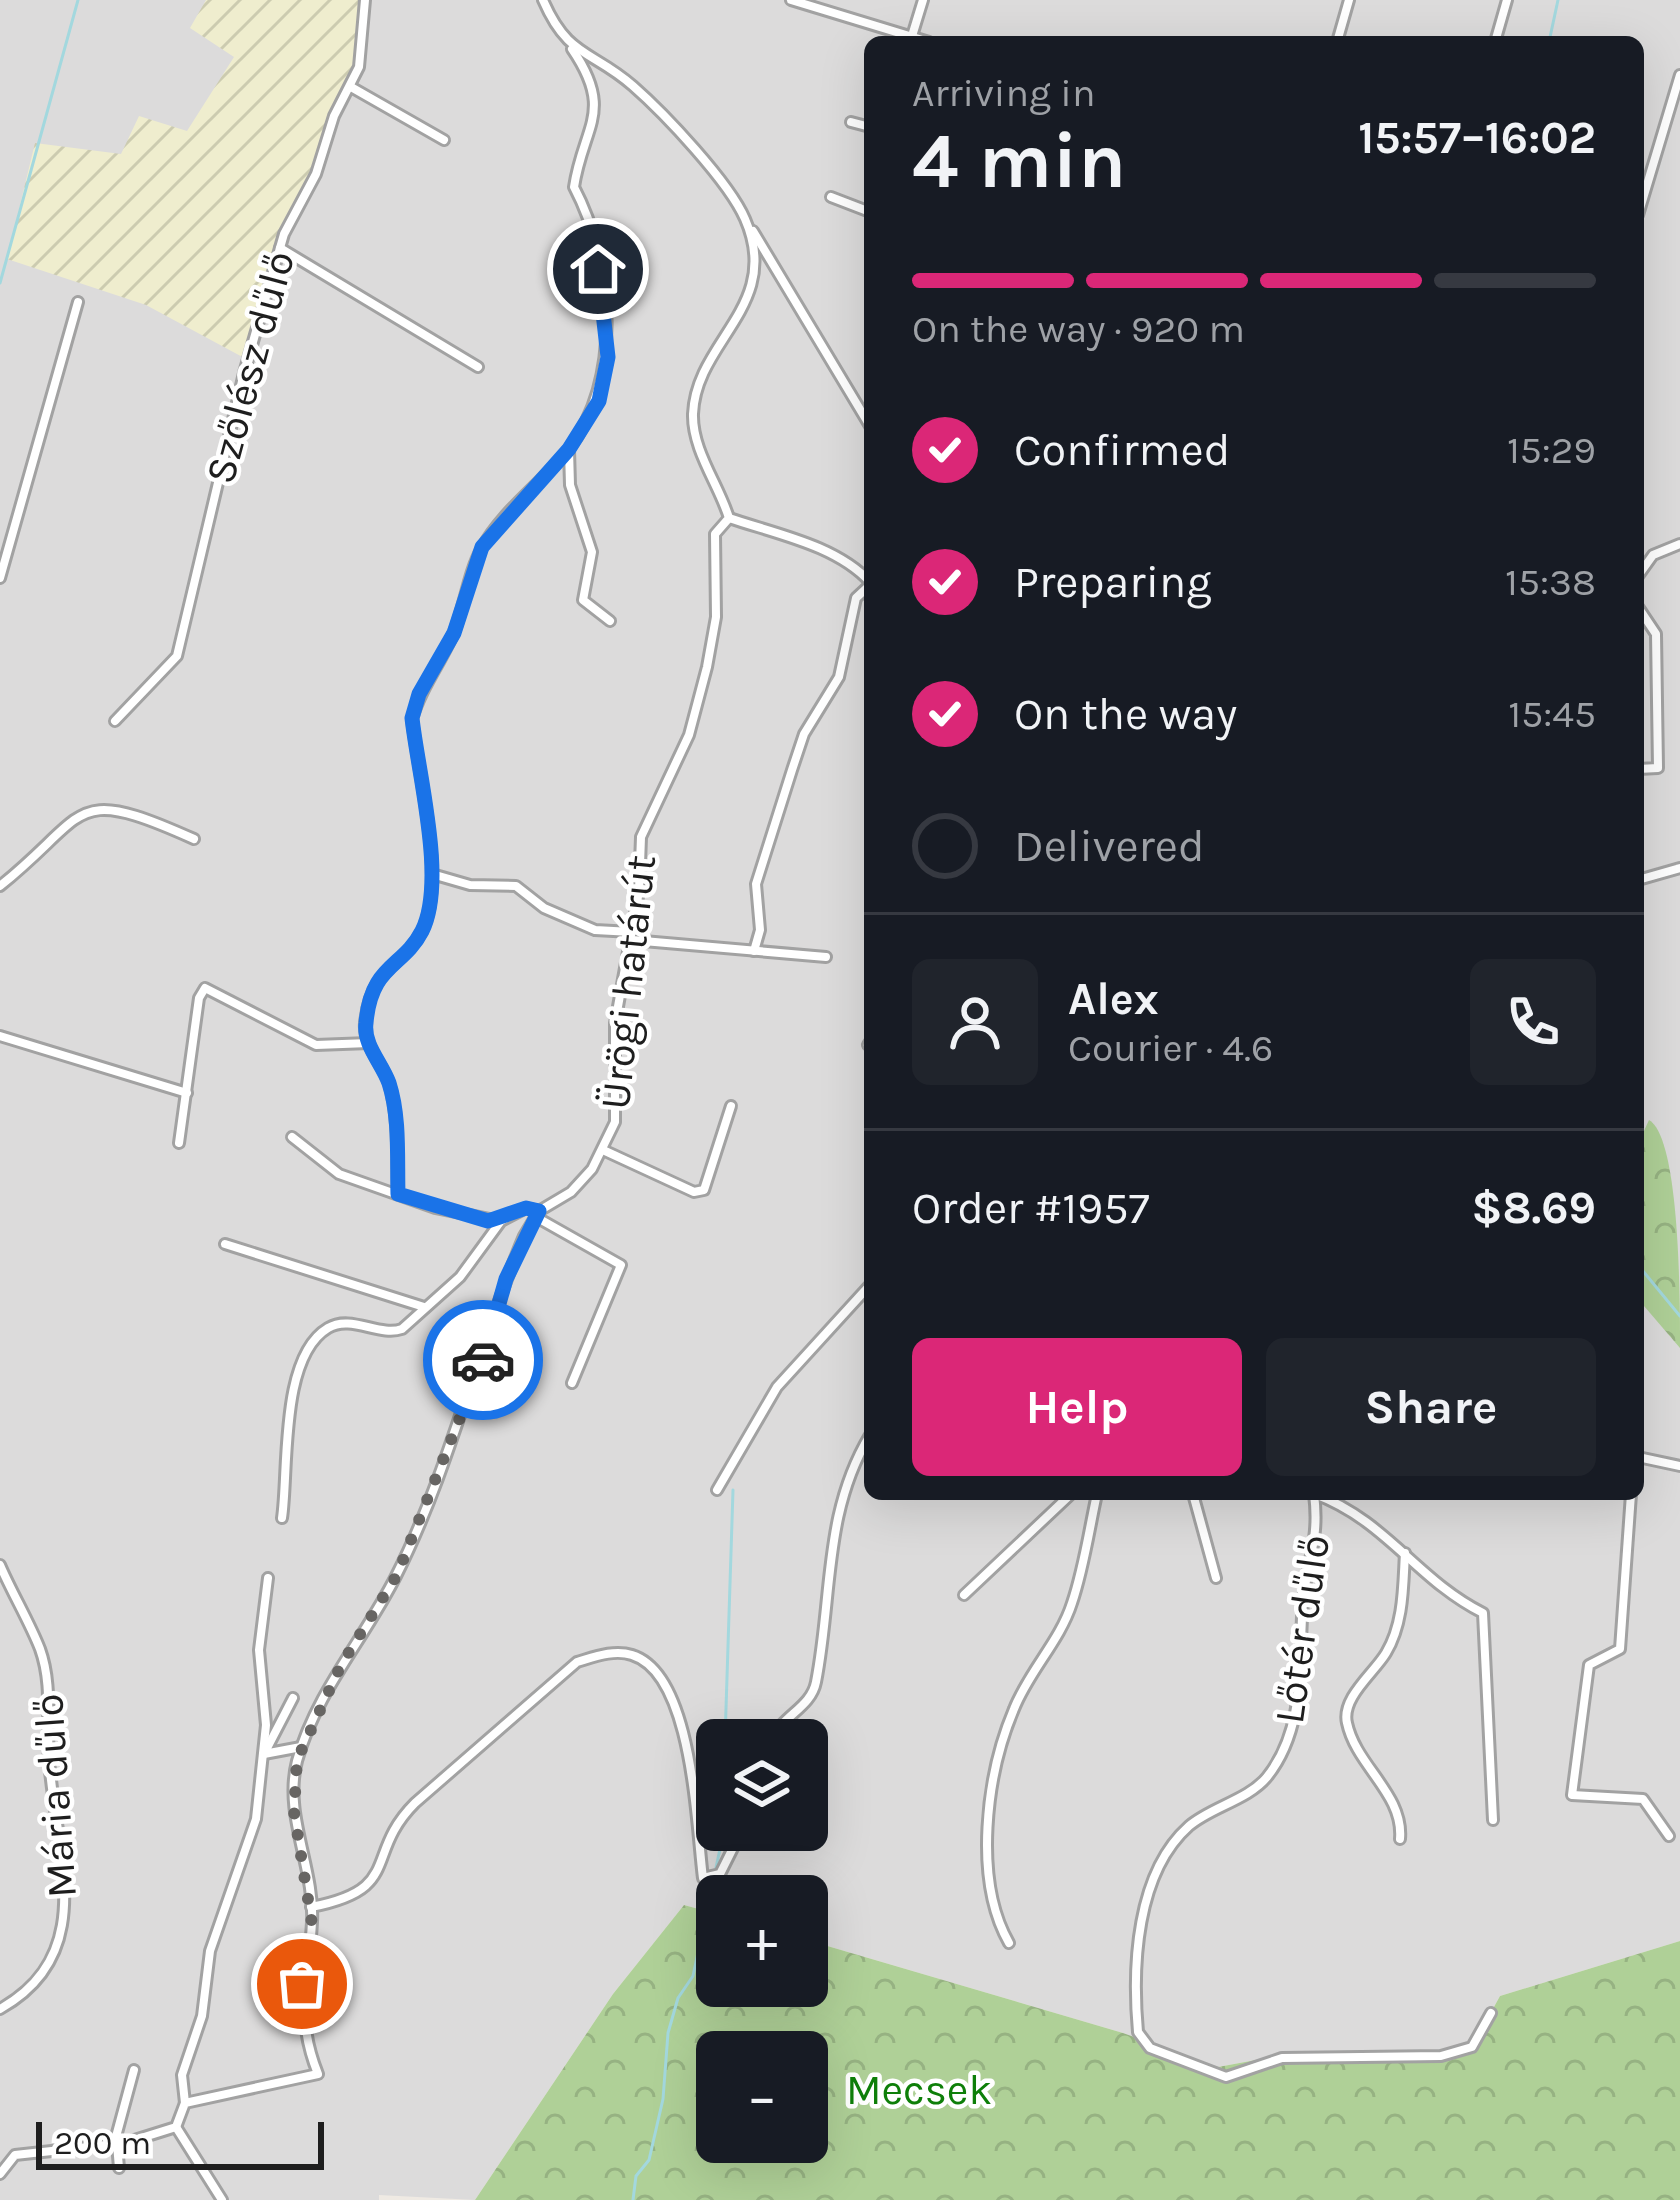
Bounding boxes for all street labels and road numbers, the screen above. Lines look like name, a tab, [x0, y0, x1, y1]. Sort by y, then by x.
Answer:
street label: Szőlész dűlő	[195, 246, 305, 489]
street label: Ürögi határút	[590, 852, 666, 1112]
street label: Lőtér dűlő	[1264, 1532, 1340, 1727]
street label: Mária dűlő	[23, 1692, 87, 1900]

